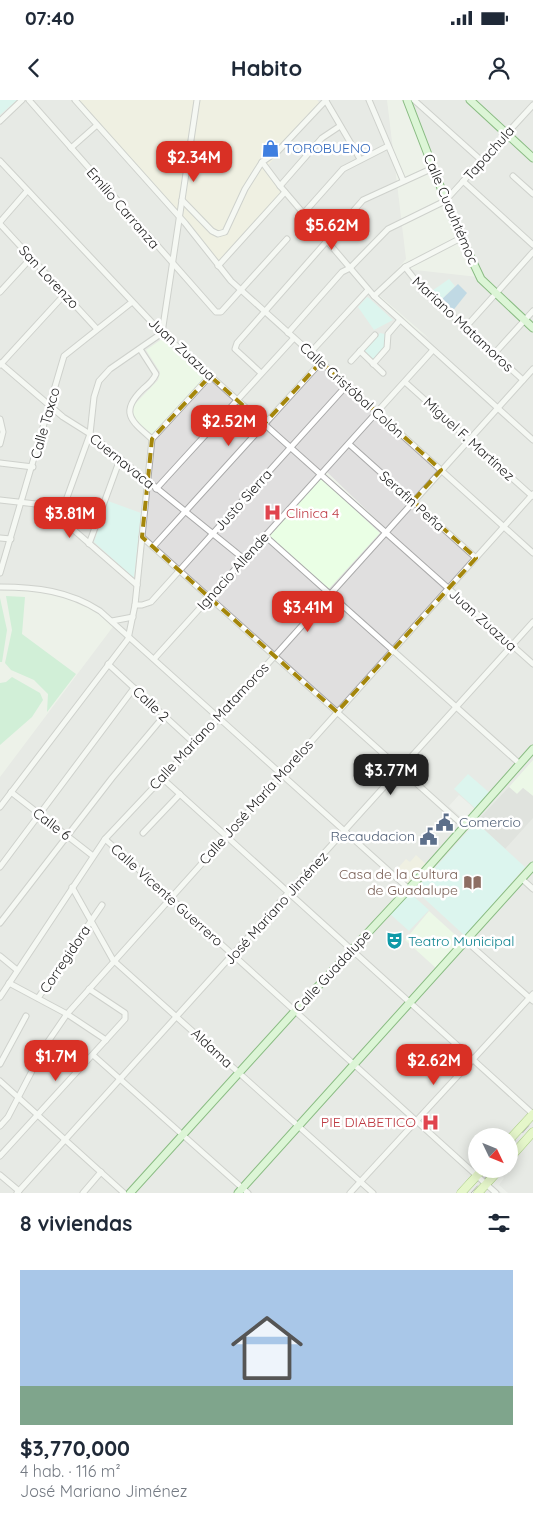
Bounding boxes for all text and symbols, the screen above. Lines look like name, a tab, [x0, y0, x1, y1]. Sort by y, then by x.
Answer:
text: 07:40	[25, 6, 74, 30]
icon: back	[20, 54, 48, 82]
text: Habito	[231, 54, 302, 82]
icon: person	[485, 54, 513, 82]
street label: Tapachula	[460, 122, 518, 184]
shop icon: TOROBUENO	[260, 138, 280, 158]
place label: TOROBUENO	[284, 139, 371, 157]
pin: $2.34M	[153, 141, 235, 183]
text: $2.34M	[167, 147, 221, 167]
street label: Calle Cuauhtémoc	[420, 151, 482, 267]
street label: Emilio Carranza	[83, 164, 163, 252]
pin: $5.62M	[291, 208, 373, 251]
text: $5.62M	[305, 215, 359, 235]
street label: San Lorenzo	[15, 242, 83, 312]
street label: Mariano Matamoros	[409, 272, 517, 376]
street label: Juan Zuazua	[145, 313, 219, 385]
street label: Calle Cristóbal Colón	[296, 338, 408, 442]
street label: Calle Taxco	[26, 385, 64, 461]
street label: Miguel F. Martínez	[420, 393, 518, 485]
pin: $2.52M	[188, 404, 270, 447]
text: $2.52M	[202, 411, 256, 431]
street label: Cuernavaca	[86, 429, 158, 493]
street label: Justo Sierra	[210, 465, 276, 535]
street label: Serafin Peña	[375, 467, 449, 535]
pin: $3.81M	[29, 496, 111, 539]
text: $3.81M	[45, 503, 95, 523]
hospital icon: Clinica 4	[262, 503, 282, 523]
place label: Clinica 4	[286, 504, 339, 522]
street label: Ignacio Allende	[193, 528, 273, 614]
street label: Juan Zuazua	[445, 585, 521, 655]
pin: $3.41M	[267, 590, 349, 633]
text: $3.41M	[283, 597, 333, 617]
street label: Calle Mariano Matamoros	[145, 659, 273, 793]
street label: Calle 2	[129, 683, 173, 726]
street label: Calle José María Morelos	[195, 736, 317, 868]
pin: $3.77M	[350, 754, 432, 796]
text: $3.77M	[365, 760, 417, 780]
street label: Calle 6	[29, 804, 75, 844]
public building icon: Comercio	[435, 812, 455, 832]
place label: Comercio	[459, 813, 521, 831]
public building icon: Recaudacion	[419, 826, 439, 846]
place label: Recaudacion	[330, 827, 415, 845]
street label: Calle Vicente Guerrero	[107, 840, 227, 950]
street label: José Mariano Jiménez	[220, 847, 332, 968]
place label: Casa de la Cultura de Guadalupe	[339, 865, 458, 899]
library icon: Casa de la Cultura de Guadalupe	[462, 872, 482, 892]
street label: Corregidora	[36, 922, 94, 996]
street label: Calle Guadalupe	[289, 926, 375, 1016]
theatre icon: Teatro Municipal	[384, 931, 404, 951]
place label: Teatro Municipal	[408, 932, 514, 950]
street label: Aldama	[187, 1024, 237, 1072]
pin: $1.7M	[21, 1040, 91, 1082]
pin: $2.62M	[393, 1044, 475, 1086]
text: $1.7M	[35, 1046, 77, 1066]
text: $2.62M	[407, 1050, 461, 1070]
hospital icon: PIE DIABETICO	[420, 1112, 440, 1132]
place label: PIE DIABETICO	[321, 1113, 416, 1131]
north arrow	[468, 1128, 518, 1178]
map controls	[468, 1128, 518, 1178]
icon: filters	[485, 1209, 513, 1237]
text: 8 viviendas	[20, 1210, 132, 1236]
icon: home	[222, 1303, 312, 1393]
text: $3,770,000	[20, 1435, 130, 1461]
text: 4 hab. · 116 m²	[20, 1461, 121, 1481]
text: José Mariano Jiménez	[20, 1481, 187, 1501]

